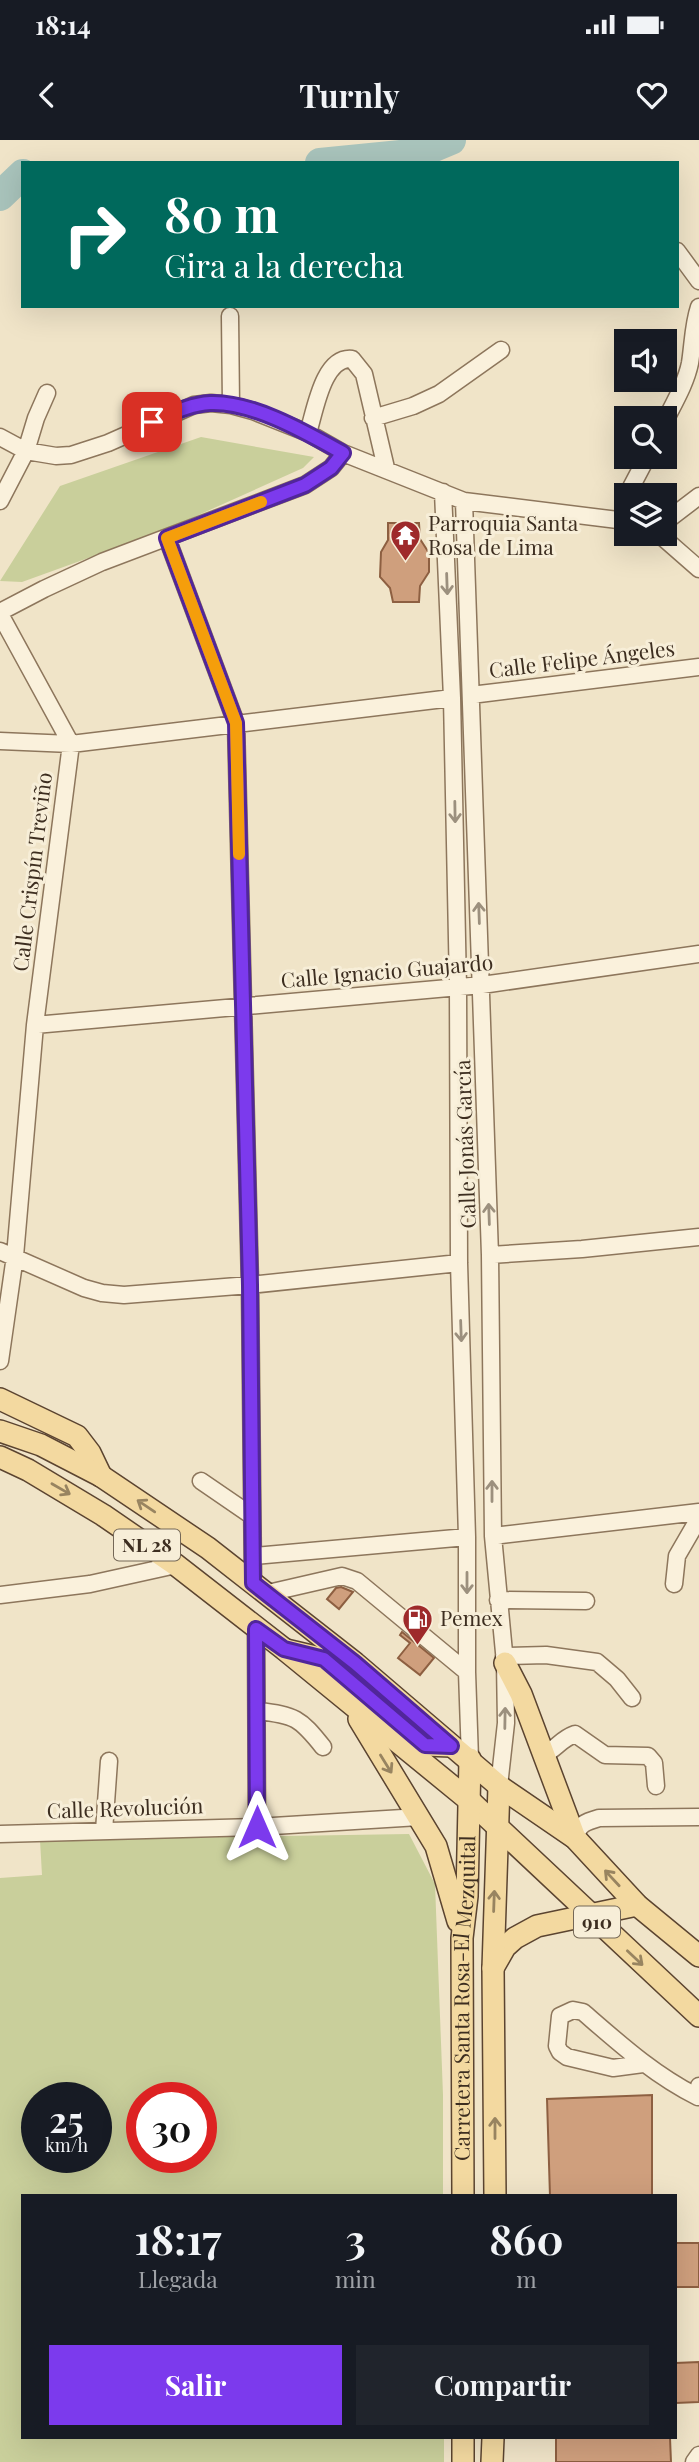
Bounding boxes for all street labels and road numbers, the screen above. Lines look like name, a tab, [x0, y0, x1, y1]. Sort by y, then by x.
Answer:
street label: Calle Felipe Ángeles	[487, 633, 676, 683]
street label: Calle Crispín Treviño	[5, 771, 57, 973]
street label: Calle Ignacio Guajardo	[280, 947, 494, 993]
street label: Calle Jonás García	[447, 1059, 481, 1229]
road number: NL 28	[114, 1530, 180, 1560]
street label: Calle Revolución	[46, 1790, 204, 1824]
street label: Carretera Santa Rosa-El Mezquital	[446, 1835, 480, 2161]
road number: 910	[574, 1906, 620, 1938]

